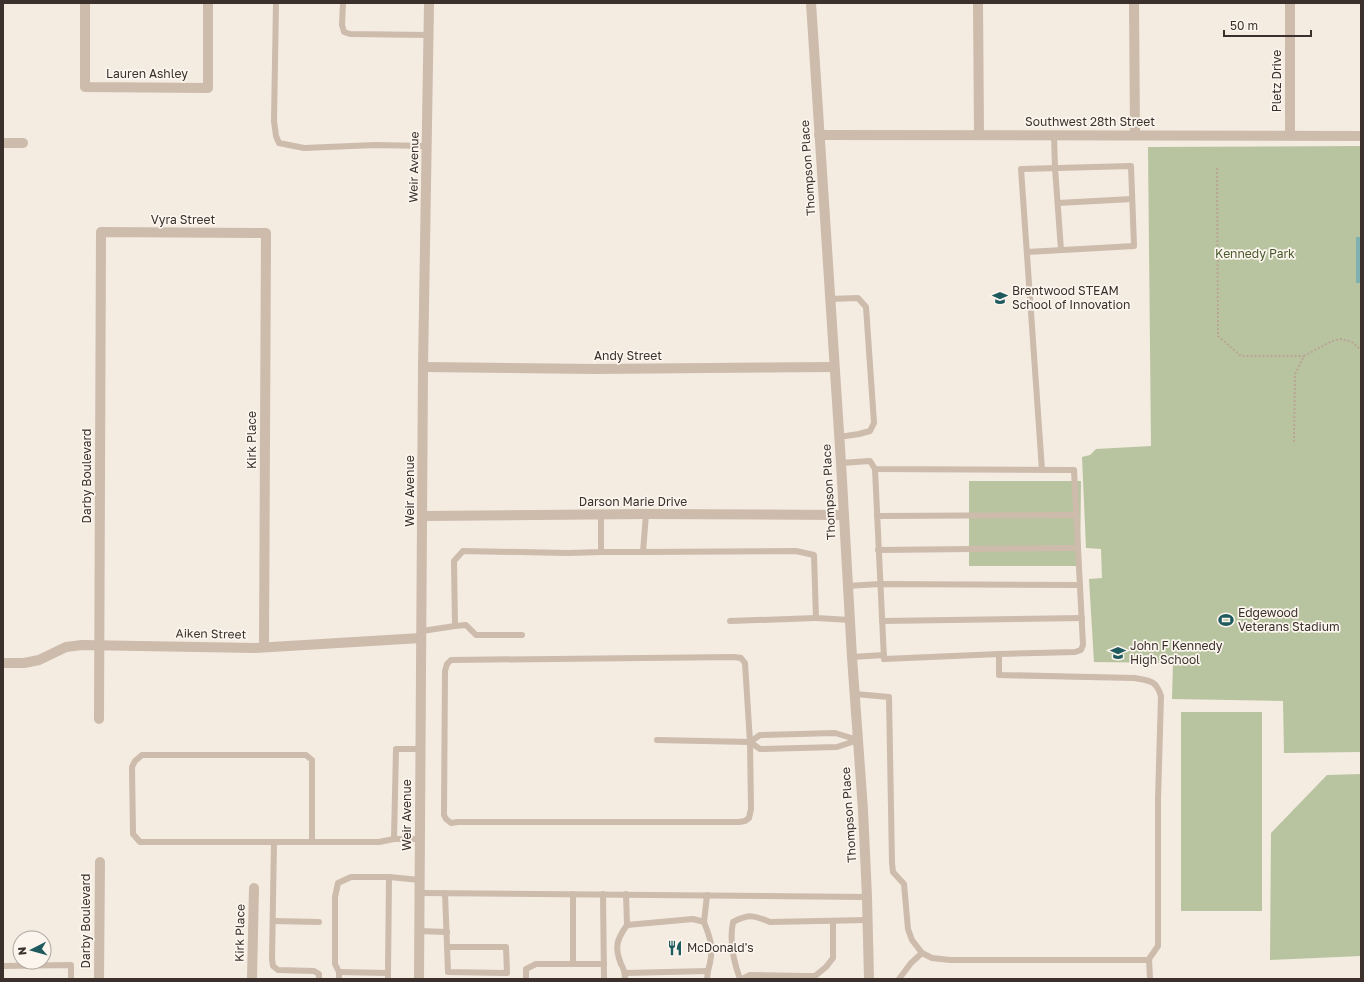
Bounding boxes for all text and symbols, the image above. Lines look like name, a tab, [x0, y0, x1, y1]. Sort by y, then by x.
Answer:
scale bar	[1224, 12, 1311, 38]
text: 50 m	[1230, 18, 1258, 33]
street label: Pletz Drive	[1269, 50, 1284, 112]
street label: Lauren Ashley	[106, 66, 188, 81]
street label: Southwest 28th Street	[1025, 114, 1155, 129]
street label: Thompson Place	[797, 120, 818, 216]
street label: Weir Avenue	[405, 131, 422, 203]
street label: Vyra Street	[151, 212, 216, 227]
park label: Kennedy Park	[1215, 246, 1295, 261]
place label: Brentwood STEAM School of Innovation	[1012, 283, 1130, 312]
school or university icon: Brentwood STEAM School of Innovation	[991, 289, 1009, 307]
street label: Andy Street	[594, 348, 662, 363]
street label: Kirk Place	[244, 411, 259, 469]
street label: Darby Boulevard	[79, 429, 94, 523]
street label: Thompson Place	[818, 444, 839, 540]
street label: Weir Avenue	[402, 455, 417, 527]
street label: Darson Marie Drive	[579, 494, 687, 509]
place label: Edgewood Veterans Stadium	[1238, 605, 1340, 634]
sports icon: Edgewood Veterans Stadium	[1217, 611, 1235, 629]
street label: Aiken Street	[176, 625, 247, 642]
place label: John F Kennedy High School	[1130, 638, 1223, 667]
school or university icon: John F Kennedy High School	[1109, 644, 1127, 662]
street label: Thompson Place	[838, 767, 859, 863]
street label: Weir Avenue	[399, 779, 414, 851]
street label: Darby Boulevard	[78, 874, 93, 968]
street label: Kirk Place	[231, 904, 248, 962]
north arrow	[12, 930, 52, 970]
restaurant icon: McDonald's	[666, 939, 684, 957]
place label: McDonald's	[687, 940, 754, 955]
text: N	[15, 946, 28, 956]

